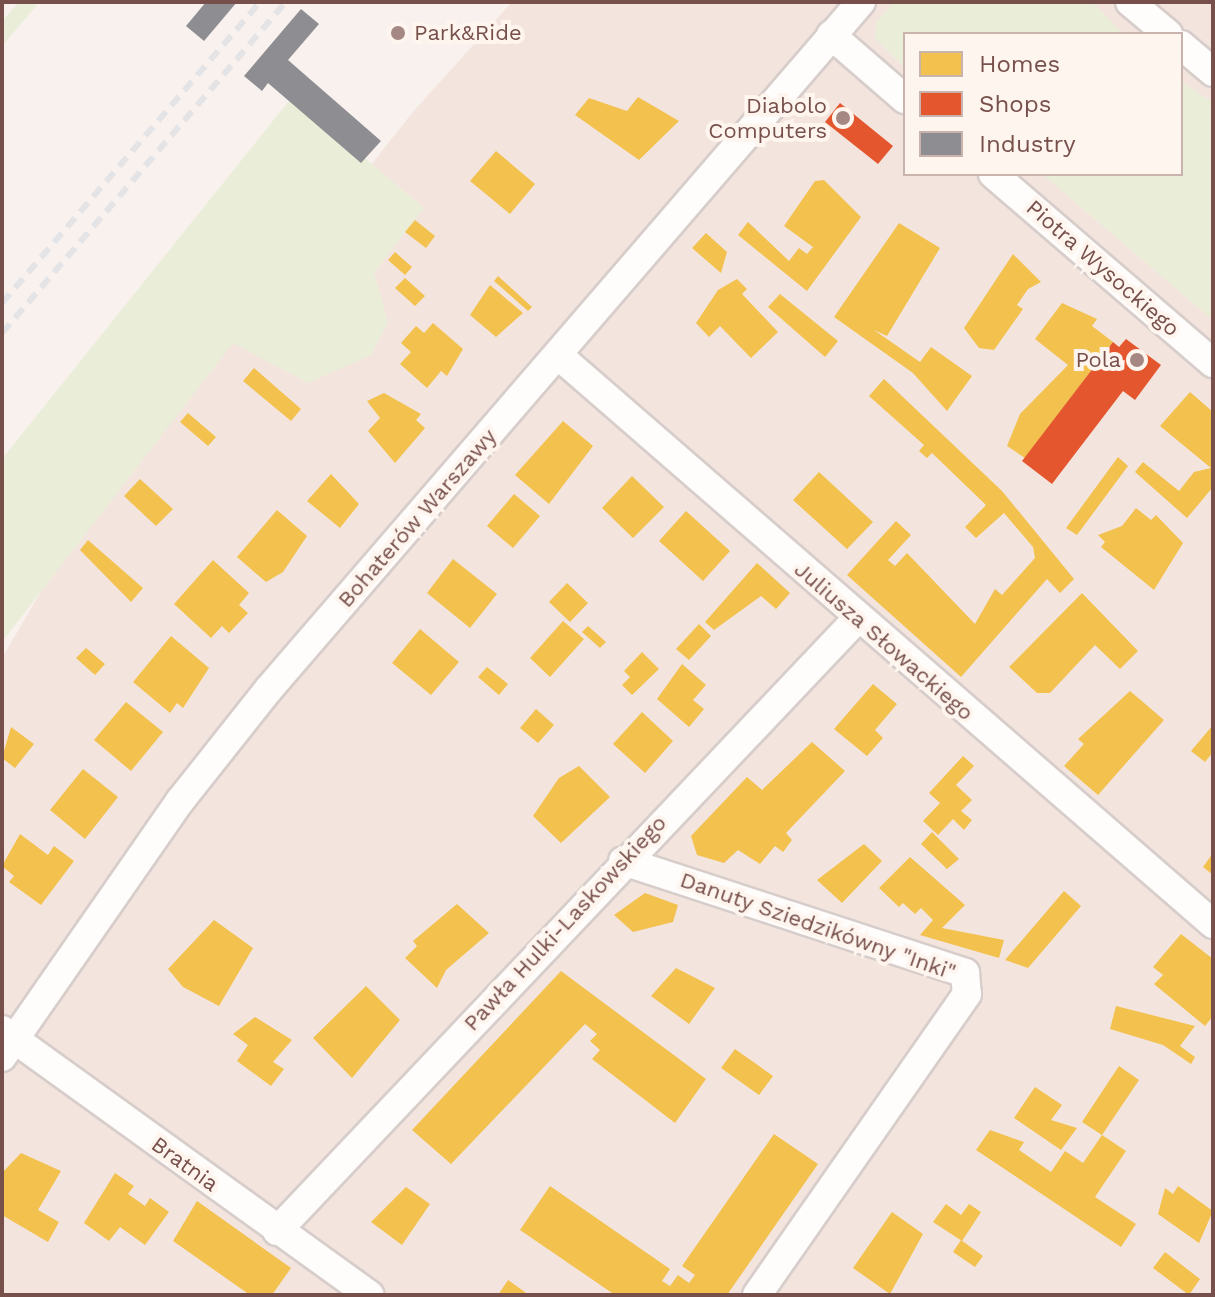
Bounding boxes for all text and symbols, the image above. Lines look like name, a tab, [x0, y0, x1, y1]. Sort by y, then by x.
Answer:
place label: Park&Ride	[414, 20, 522, 46]
marker: Park&Ride	[389, 24, 407, 42]
legend	[903, 32, 1183, 176]
text: Homes	[979, 50, 1060, 78]
text: Shops	[979, 90, 1051, 118]
place label: Diabolo Computers	[708, 92, 827, 144]
marker: Diabolo Computers	[834, 109, 852, 127]
text: Industry	[979, 130, 1076, 158]
street label: Piotra Wysockiego	[1021, 194, 1185, 342]
place label: Pola	[1075, 347, 1121, 373]
marker: Pola	[1128, 351, 1146, 369]
street label: Bohaterów Warszawy	[332, 423, 502, 613]
street label: Juliusza Słowackiego	[789, 556, 979, 726]
street label: Pawła Hulki-Laskowskiego	[458, 810, 672, 1036]
street label: Danuty Sziedzikówny "Inki"	[676, 866, 960, 986]
street label: Bratnia	[146, 1131, 224, 1197]

